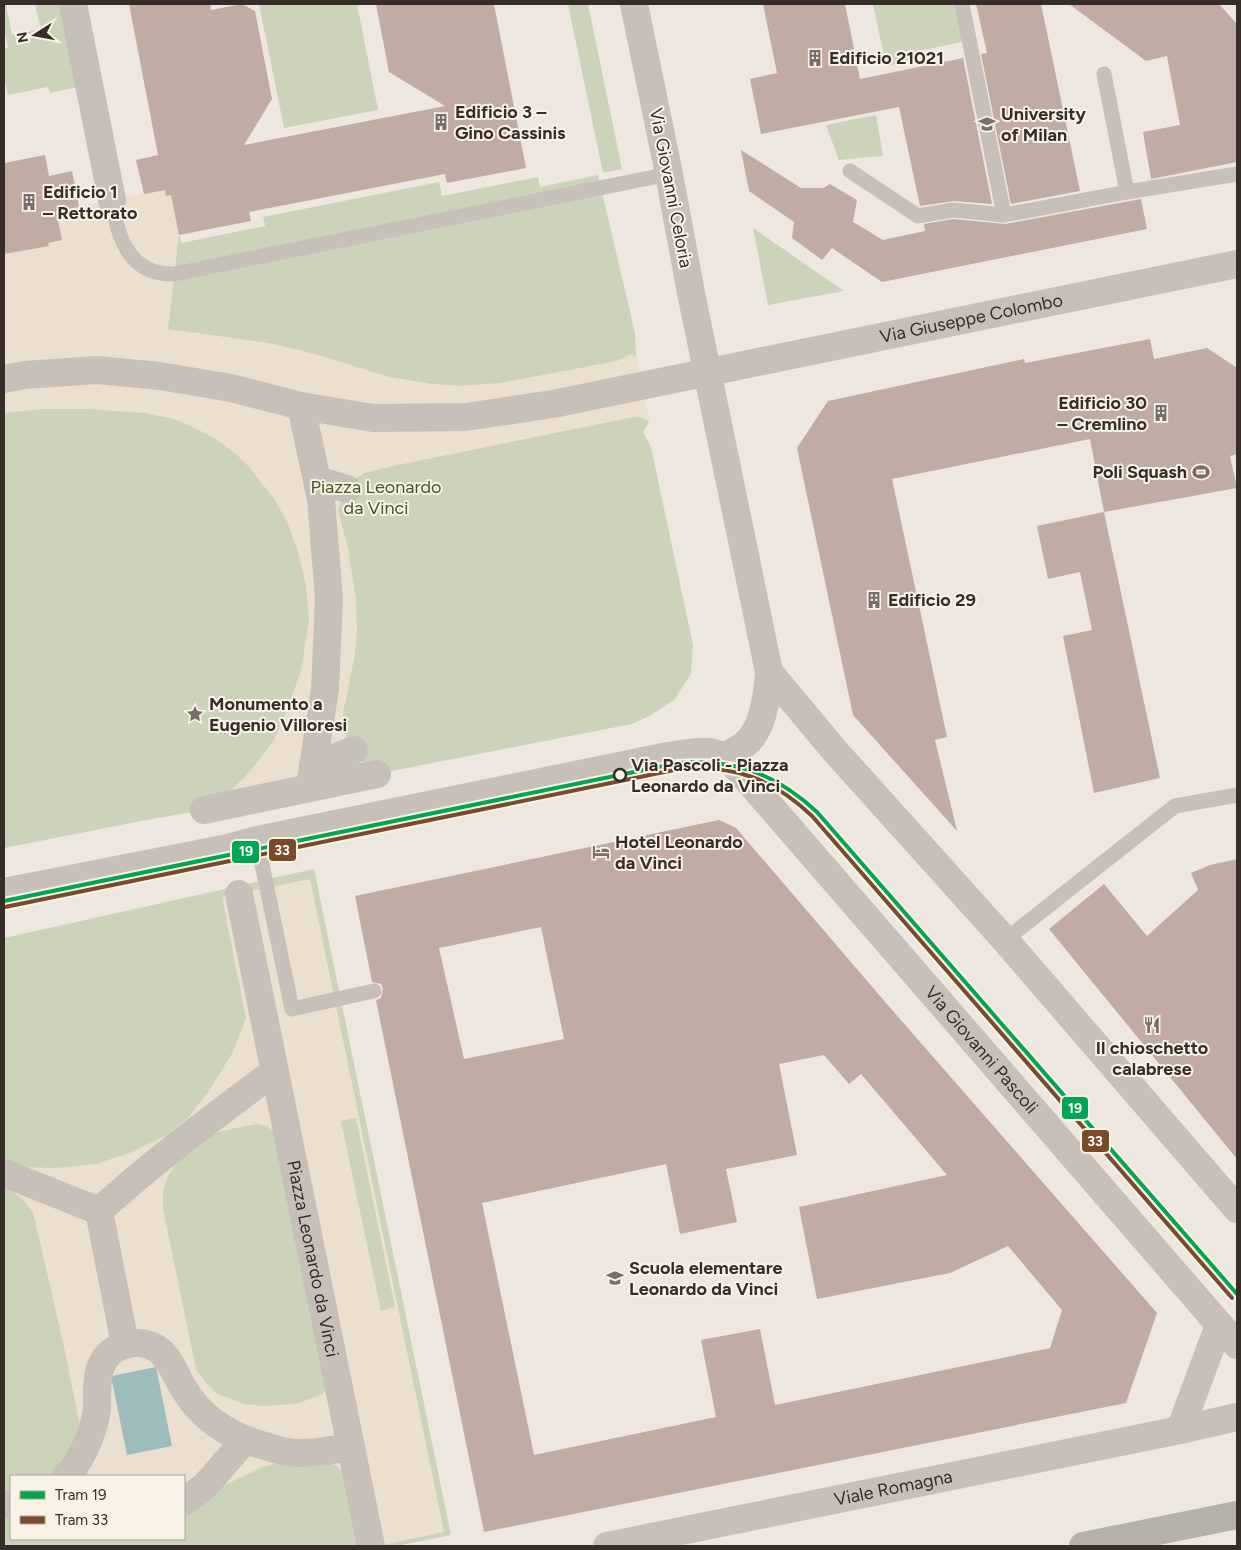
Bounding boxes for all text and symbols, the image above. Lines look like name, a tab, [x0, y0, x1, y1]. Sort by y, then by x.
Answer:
north arrow	[10, 10, 60, 60]
text: N	[13, 30, 32, 44]
place label: Edificio 21021	[829, 47, 944, 69]
building icon: Edificio 21021	[805, 48, 825, 68]
place label: Edificio 3 – Gino Cassinis	[455, 101, 566, 144]
place label: University of Milan	[1001, 103, 1086, 146]
street label: Via Giovanni Celoria	[645, 106, 697, 270]
building icon: Edificio 3 – Gino Cassinis	[431, 112, 451, 132]
school or university icon: University of Milan	[977, 114, 997, 134]
place label: Edificio 1 – Rettorato	[43, 181, 137, 224]
building icon: Edificio 1 – Rettorato	[19, 192, 39, 212]
street label: Via Giuseppe Colombo	[878, 289, 1065, 348]
place label: Edificio 30 – Cremlino	[1057, 392, 1147, 435]
building icon: Edificio 30 – Cremlino	[1151, 403, 1171, 423]
place label: Poli Squash	[1092, 461, 1187, 483]
sports icon: Poli Squash	[1191, 462, 1211, 482]
park label: Piazza Leonardo da Vinci	[310, 476, 442, 519]
place label: Edificio 29	[888, 589, 976, 611]
building icon: Edificio 29	[864, 590, 884, 610]
place label: Monumento a Eugenio Villoresi	[209, 693, 347, 736]
place icon: Monumento a Eugenio Villoresi	[185, 704, 205, 724]
place label: Via Pascoli - Piazza Leonardo da Vinci	[631, 754, 789, 797]
marker: Via Pascoli - Piazza Leonardo da Vinci	[613, 768, 627, 782]
place label: Hotel Leonardo da Vinci	[615, 831, 743, 874]
line badge: 33	[268, 838, 297, 862]
line badge: 19	[231, 840, 260, 864]
text: 33	[274, 842, 290, 859]
hotel icon: Hotel Leonardo da Vinci	[591, 842, 611, 862]
text: 19	[239, 843, 253, 860]
street label: Via Giovanni Pascoli	[920, 982, 1043, 1118]
restaurant icon: Il chioschetto calabrese	[1142, 1015, 1162, 1035]
place label: Il chioschetto calabrese	[1096, 1037, 1208, 1080]
line badge: 19	[1061, 1096, 1089, 1120]
text: 19	[1068, 1100, 1082, 1117]
line badge: 33	[1081, 1129, 1110, 1153]
text: 33	[1087, 1133, 1103, 1150]
street label: Piazza Leonardo da Vinci	[282, 1158, 343, 1359]
place label: Scuola elementare Leonardo da Vinci	[629, 1257, 782, 1300]
school or university icon: Scuola elementare Leonardo da Vinci	[605, 1268, 625, 1288]
street label: Viale Romagna	[832, 1465, 954, 1511]
legend	[10, 1475, 185, 1540]
text: Tram 19	[55, 1486, 106, 1504]
text: Tram 33	[55, 1511, 108, 1529]

